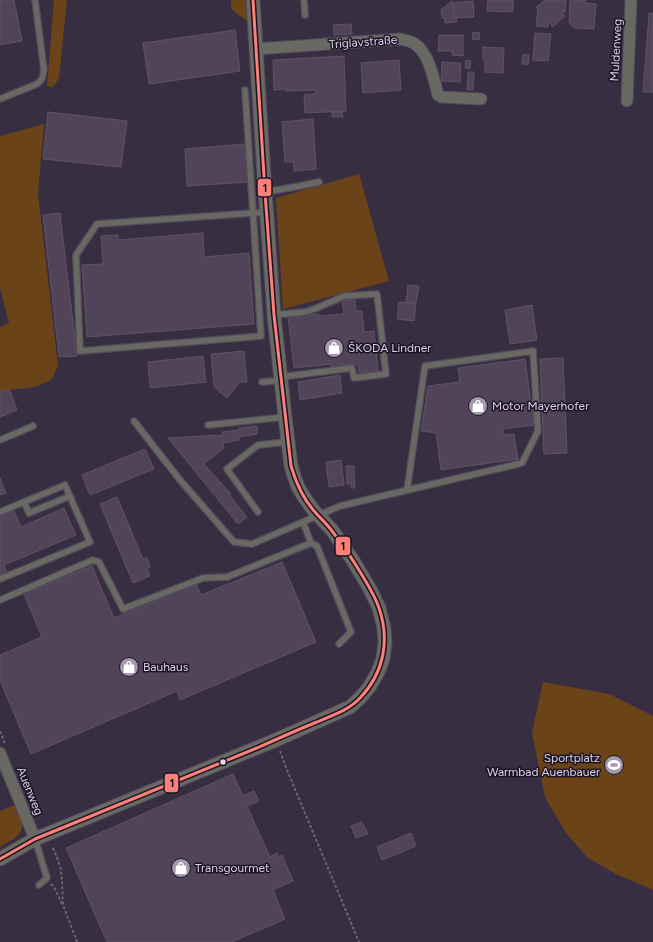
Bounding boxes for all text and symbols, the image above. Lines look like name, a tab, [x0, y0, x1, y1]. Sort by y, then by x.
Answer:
street label: Muldenweg	[607, 18, 625, 82]
street label: Triglavstraße	[328, 33, 398, 51]
line badge: 1	[257, 178, 272, 197]
text: 1	[263, 182, 267, 195]
shop icon: ŠKODA Lindner	[323, 337, 345, 359]
place label: ŠKODA Lindner	[348, 341, 431, 355]
shop icon: Motor Mayerhofer	[467, 395, 489, 417]
place label: Motor Mayerhofer	[492, 399, 589, 413]
line badge: 1	[335, 536, 351, 556]
text: 1	[341, 540, 345, 553]
shop icon: Bauhaus	[118, 656, 140, 678]
place label: Bauhaus	[143, 660, 189, 674]
place label: Sportplatz Warmbad Auenbauer	[487, 751, 600, 779]
sports icon: Sportplatz Warmbad Auenbauer	[603, 754, 625, 776]
unlabelled marker	[218, 757, 228, 767]
street label: Auenweg	[14, 765, 46, 817]
line badge: 1	[164, 773, 179, 793]
text: 1	[170, 777, 174, 790]
shop icon: Transgourmet	[170, 857, 192, 879]
place label: Transgourmet	[195, 861, 270, 875]

